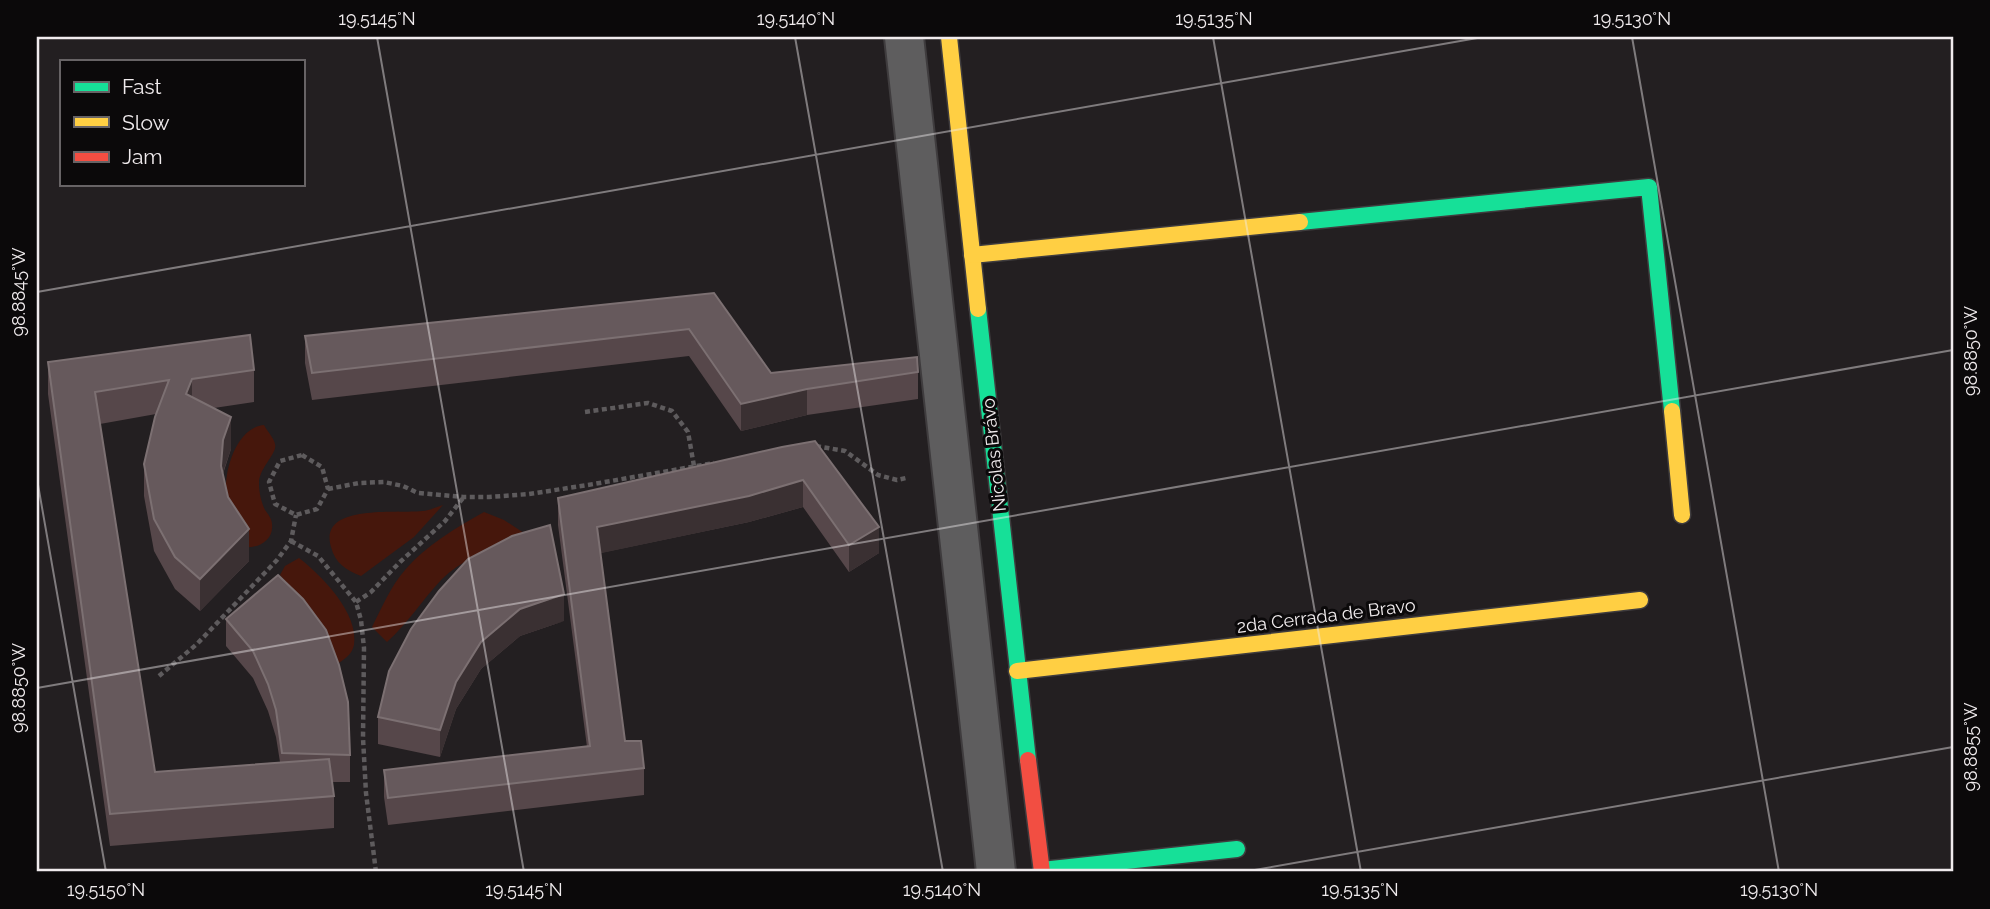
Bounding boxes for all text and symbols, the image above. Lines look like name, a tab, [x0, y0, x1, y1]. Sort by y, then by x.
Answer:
text: 19.5145°N	[338, 8, 416, 29]
text: 19.5140°N	[757, 8, 835, 29]
text: 19.5135°N	[1175, 8, 1253, 29]
text: 19.5130°N	[1593, 8, 1671, 29]
legend	[60, 60, 304, 186]
text: Fast	[122, 74, 162, 99]
text: Slow	[122, 110, 170, 135]
text: Jam	[122, 144, 163, 169]
text: 98.8845°W	[8, 247, 29, 337]
text: 98.8850°W	[1960, 306, 1981, 396]
street label: Nicolas Brávo	[977, 397, 1010, 513]
street label: 2da Cerrada de Bravo	[1235, 594, 1417, 637]
text: 98.8850°W	[8, 643, 29, 733]
text: 98.8855°W	[1960, 702, 1981, 792]
text: 19.5150°N	[67, 879, 145, 900]
text: 19.5145°N	[485, 879, 563, 900]
text: 19.5140°N	[903, 879, 981, 900]
text: 19.5135°N	[1321, 879, 1399, 900]
text: 19.5130°N	[1740, 879, 1818, 900]

